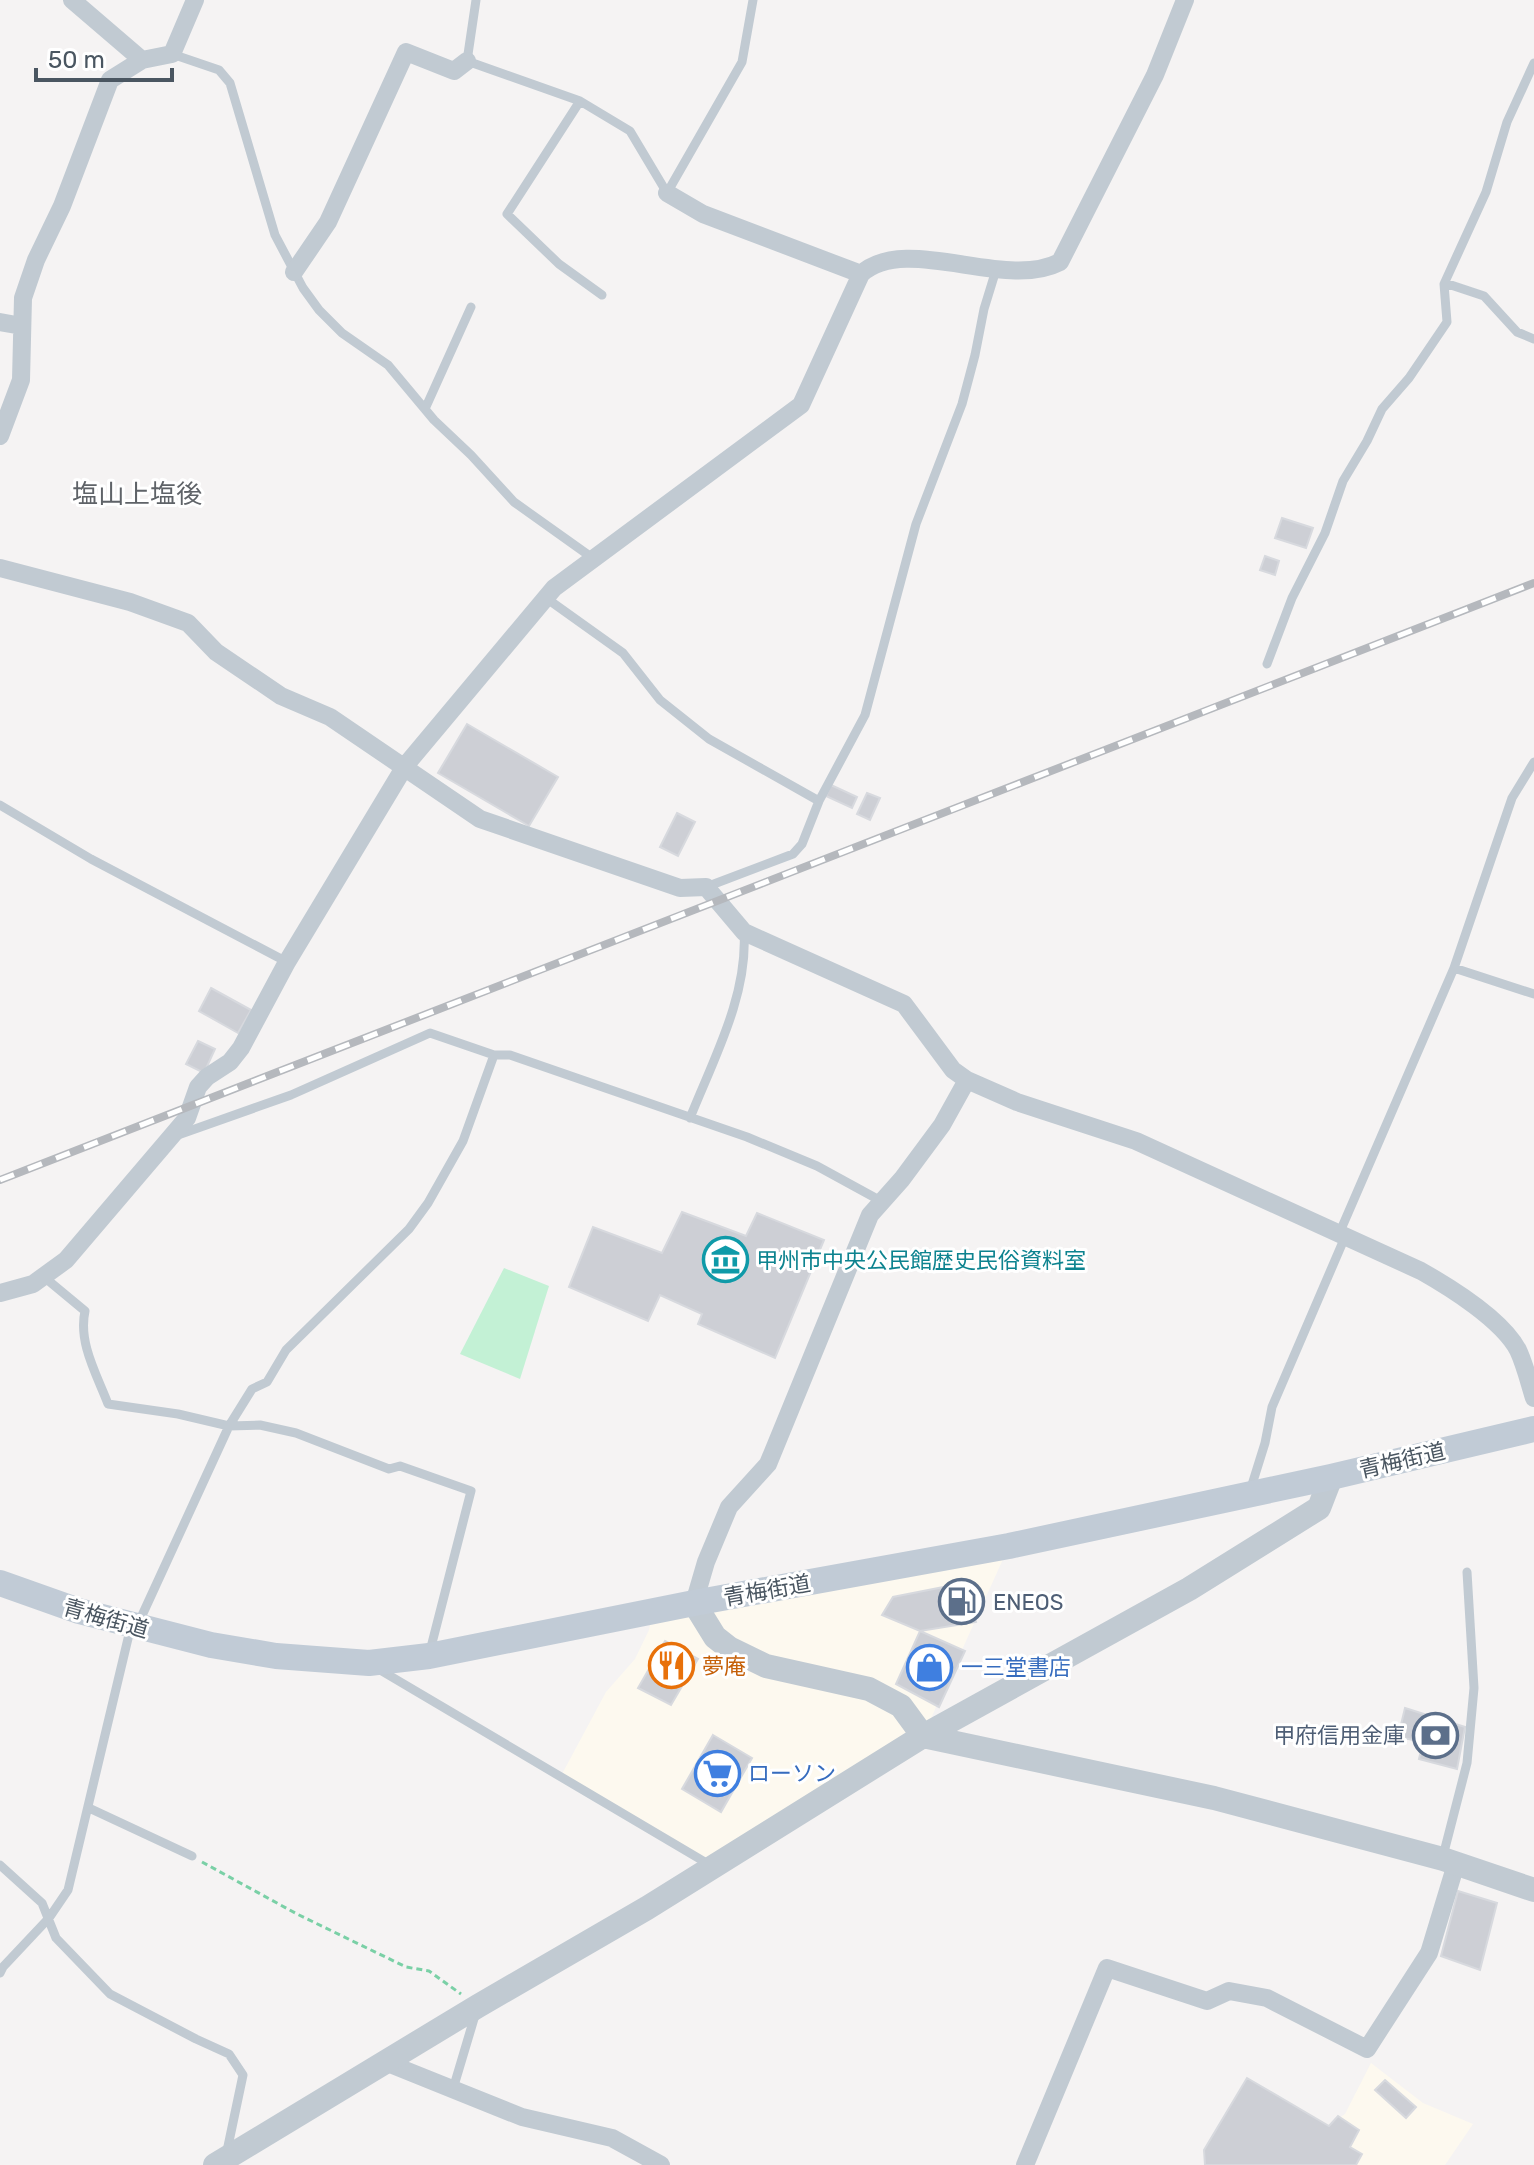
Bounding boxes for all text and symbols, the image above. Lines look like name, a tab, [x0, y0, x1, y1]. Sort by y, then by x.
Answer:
scale bar	[36, 32, 172, 82]
text: 50 m	[48, 46, 105, 74]
district label: 塩山上塩後	[72, 479, 202, 510]
museum icon: 甲州市中央公民館歴史民俗資料室	[701, 1236, 749, 1284]
place label: 甲州市中央公民館歴史民俗資料室	[756, 1247, 1086, 1274]
street label: 青梅街道	[1356, 1437, 1448, 1484]
street label: 青梅街道	[721, 1570, 813, 1611]
fuel station icon: ENEOS	[938, 1578, 986, 1626]
place label: ENEOS	[993, 1589, 1063, 1616]
street label: 青梅街道	[60, 1593, 152, 1644]
restaurant icon: 夢庵	[647, 1642, 695, 1690]
shop icon: 一三堂書店	[906, 1643, 954, 1691]
place label: 夢庵	[702, 1653, 746, 1680]
place label: 一三堂書店	[961, 1654, 1071, 1681]
bank icon: 甲府信用金庫	[1412, 1711, 1460, 1759]
place label: 甲府信用金庫	[1273, 1722, 1405, 1749]
supermarket icon: ローソン	[693, 1749, 741, 1797]
place label: ローソン	[748, 1760, 836, 1787]

